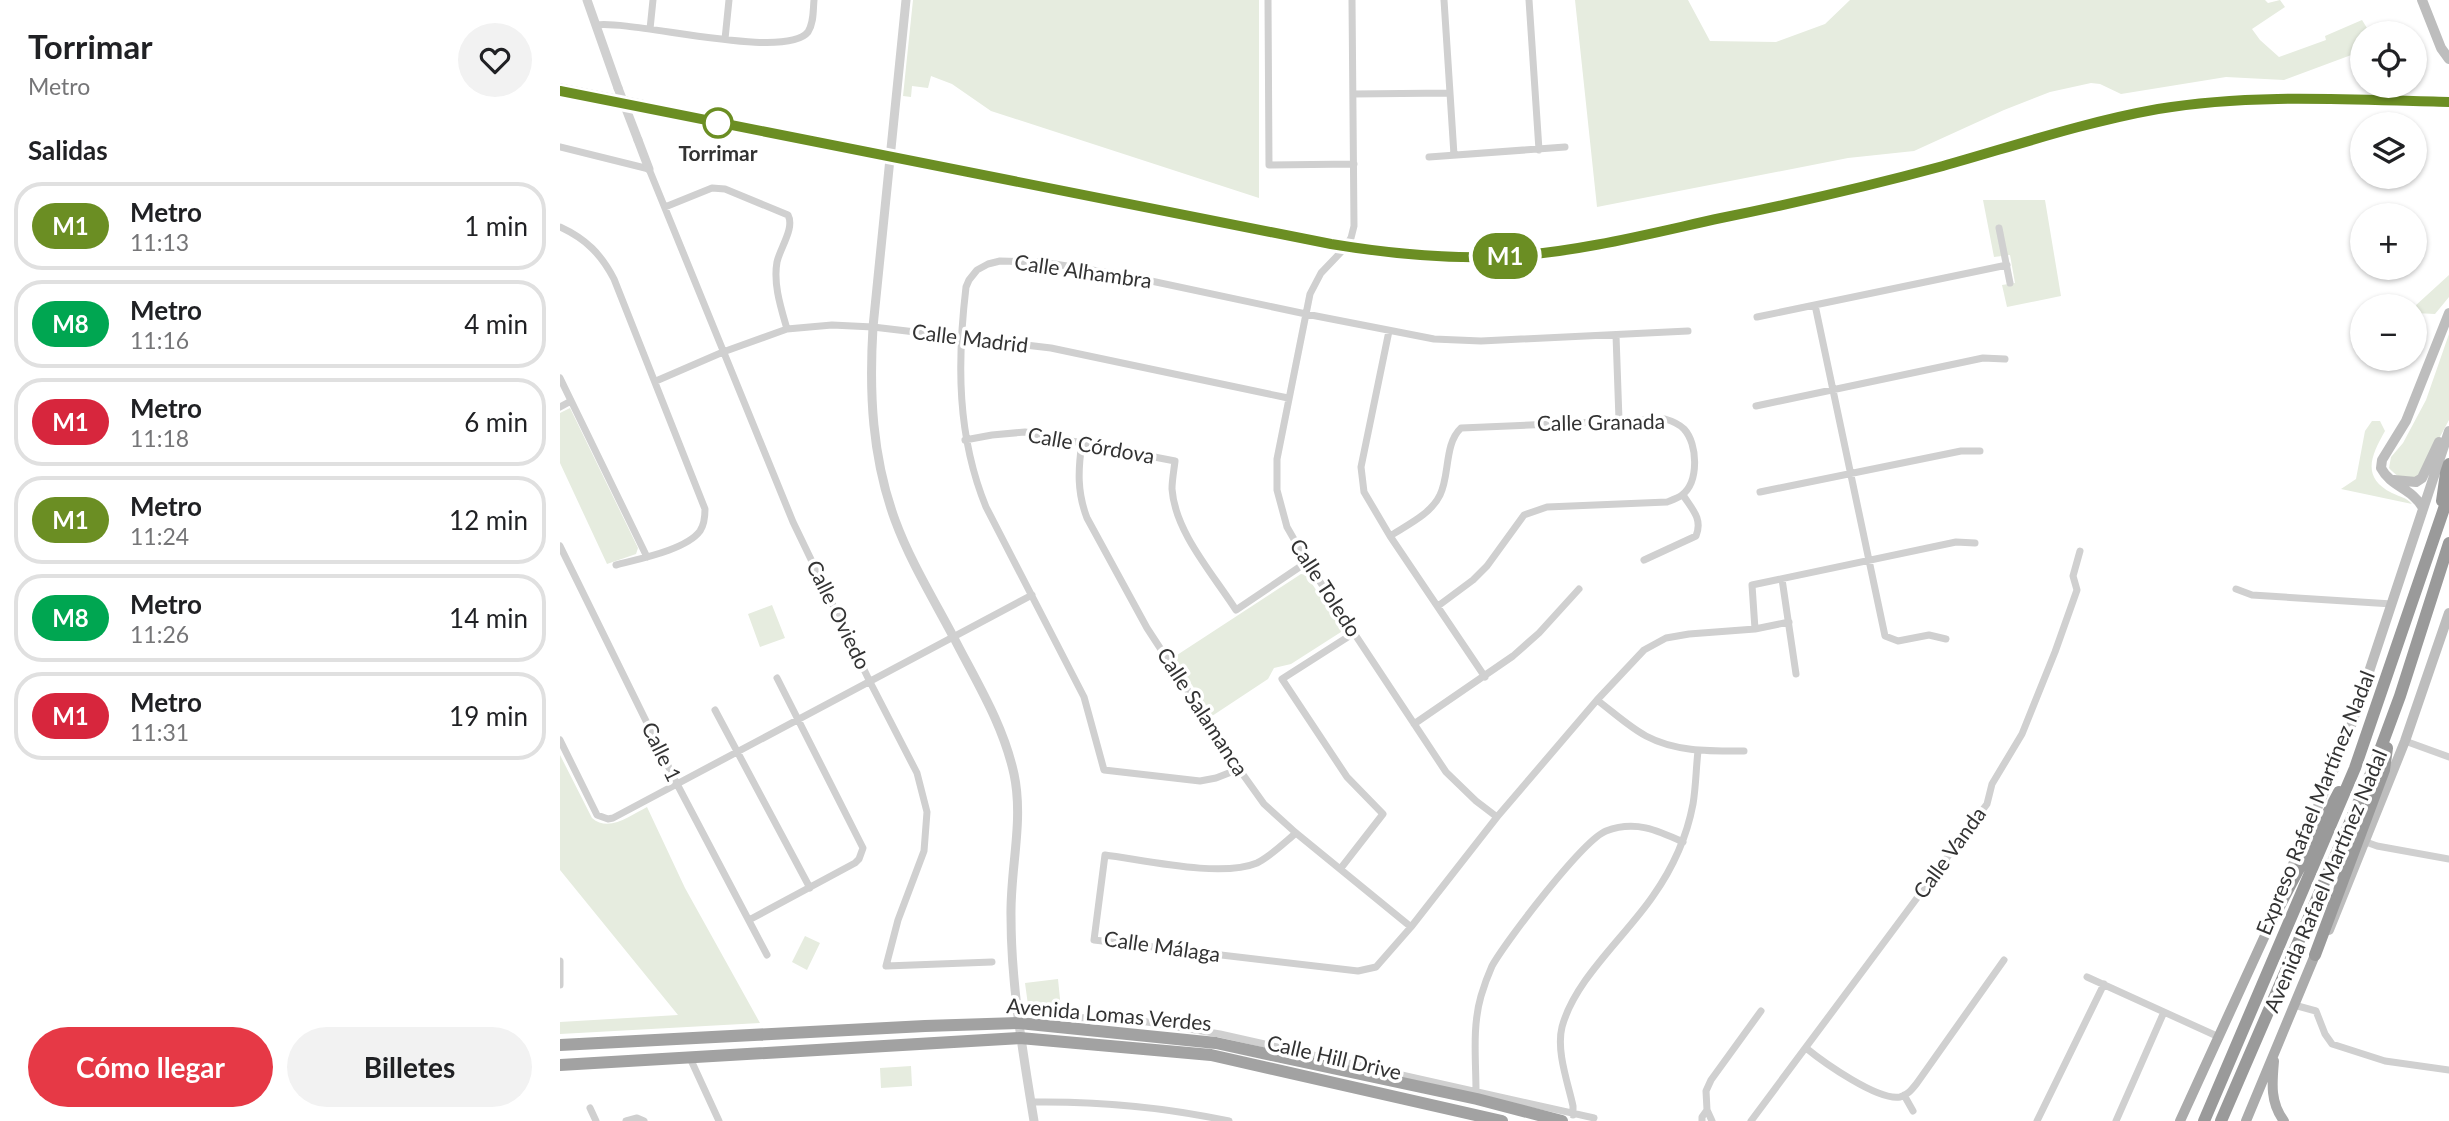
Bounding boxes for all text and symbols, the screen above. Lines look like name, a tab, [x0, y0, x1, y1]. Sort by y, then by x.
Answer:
map controls	[2350, 21, 2427, 371]
button: locate	[2350, 21, 2427, 98]
button: heart	[458, 23, 532, 97]
text: Torrimar	[28, 26, 152, 66]
text: Metro	[28, 72, 90, 100]
marker: Torrimar	[703, 108, 733, 138]
button: layers	[2350, 112, 2427, 189]
text: Salidas	[28, 134, 108, 166]
place label: Torrimar	[678, 140, 758, 165]
text: Metro	[130, 196, 202, 228]
button: +	[2350, 203, 2427, 280]
text: 1 min	[464, 210, 528, 242]
text: M1	[52, 211, 89, 240]
text: 11:13	[130, 228, 189, 256]
line badge: M1	[1474, 233, 1536, 279]
text: M1	[1487, 241, 1523, 270]
street label: Calle Alhambra	[1013, 249, 1153, 293]
text: Metro	[130, 294, 202, 326]
button: −	[2350, 294, 2427, 371]
text: 4 min	[464, 308, 528, 340]
text: M8	[52, 309, 89, 338]
street label: Calle Madrid	[911, 318, 1030, 357]
text: 11:16	[130, 326, 189, 354]
text: Metro	[130, 392, 202, 424]
text: 6 min	[464, 406, 528, 438]
text: M1	[52, 407, 89, 436]
street label: Calle Granada	[1537, 408, 1665, 435]
street label: Calle Córdova	[1026, 421, 1157, 468]
text: 11:18	[130, 424, 189, 452]
text: Metro	[130, 490, 202, 522]
text: 12 min	[449, 504, 528, 536]
text: M1	[52, 505, 89, 534]
text: 11:24	[130, 522, 189, 550]
street label: Calle Toledo	[1285, 534, 1367, 641]
street label: Calle Oviedo	[802, 556, 877, 673]
text: Metro	[130, 588, 202, 620]
text: 14 min	[449, 602, 528, 634]
text: M8	[52, 603, 89, 632]
text: 11:26	[130, 620, 189, 648]
street label: Calle Salamanca	[1153, 642, 1254, 780]
street label: Expreso Rafael Martínez Nadal	[2250, 667, 2379, 938]
text: Metro	[130, 686, 202, 718]
text: 19 min	[449, 700, 528, 732]
text: M1	[52, 701, 89, 730]
text: 11:31	[130, 718, 189, 746]
street label: Calle 1	[637, 718, 687, 785]
street label: Avenida Rafael Martínez Nadal	[2258, 745, 2391, 1016]
street label: Calle Vanda	[1907, 801, 1990, 903]
street label: Calle Málaga	[1102, 925, 1222, 966]
street label: Avenida Lomas Verdes	[1006, 992, 1213, 1035]
button: Cómo llegar	[28, 1027, 273, 1107]
button: Billetes	[287, 1027, 532, 1107]
street label: Calle Hill Drive	[1265, 1029, 1404, 1084]

